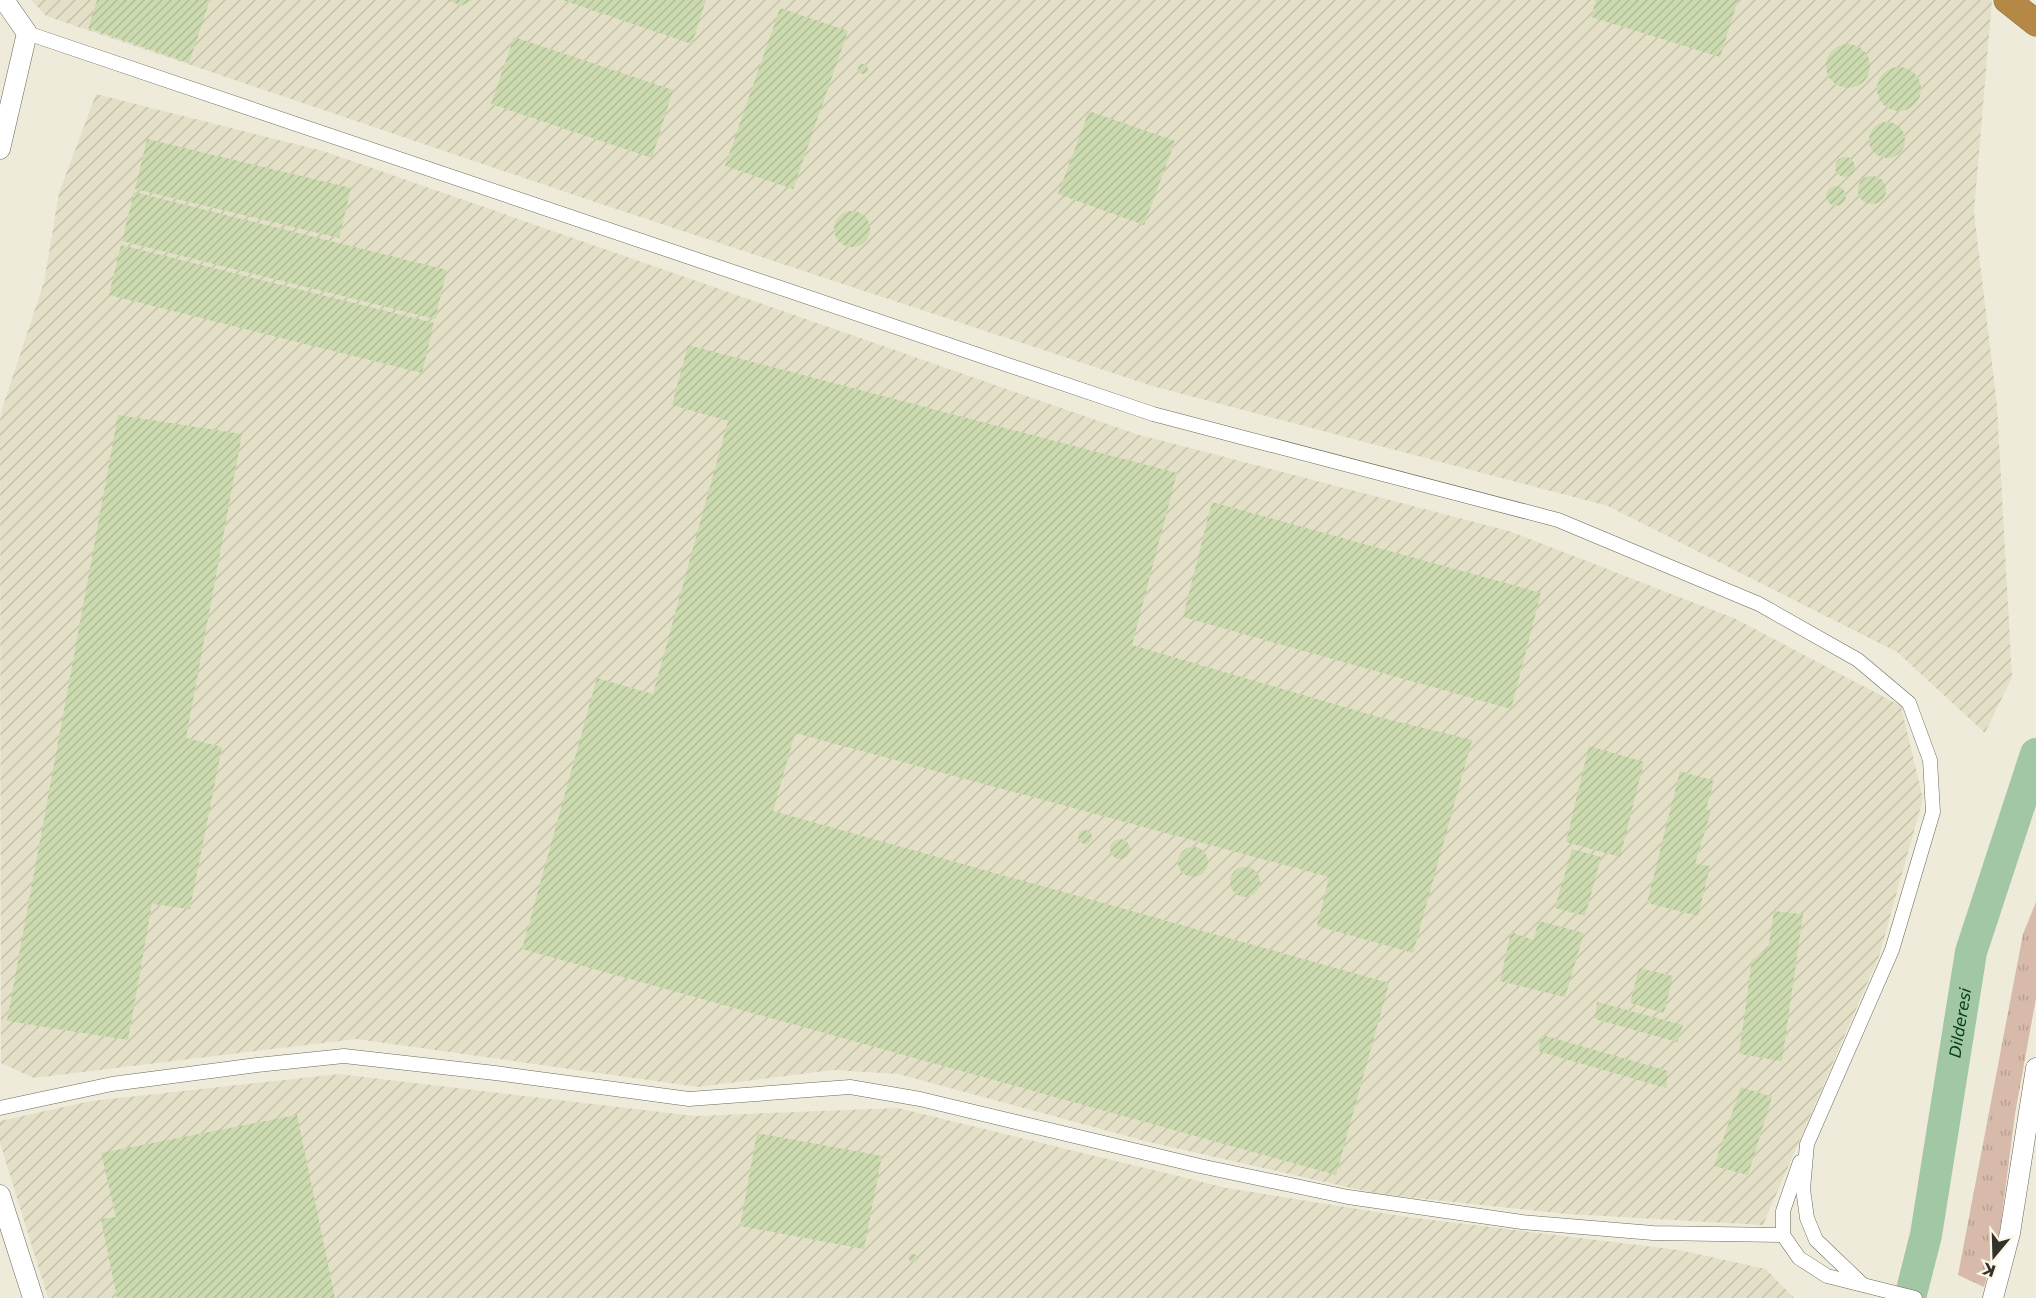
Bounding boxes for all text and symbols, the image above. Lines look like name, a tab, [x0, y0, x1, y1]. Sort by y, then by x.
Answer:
water label: Dilderesi	[1945, 986, 1975, 1059]
north arrow	[1964, 1226, 2024, 1286]
text: K	[1980, 1259, 1998, 1281]

